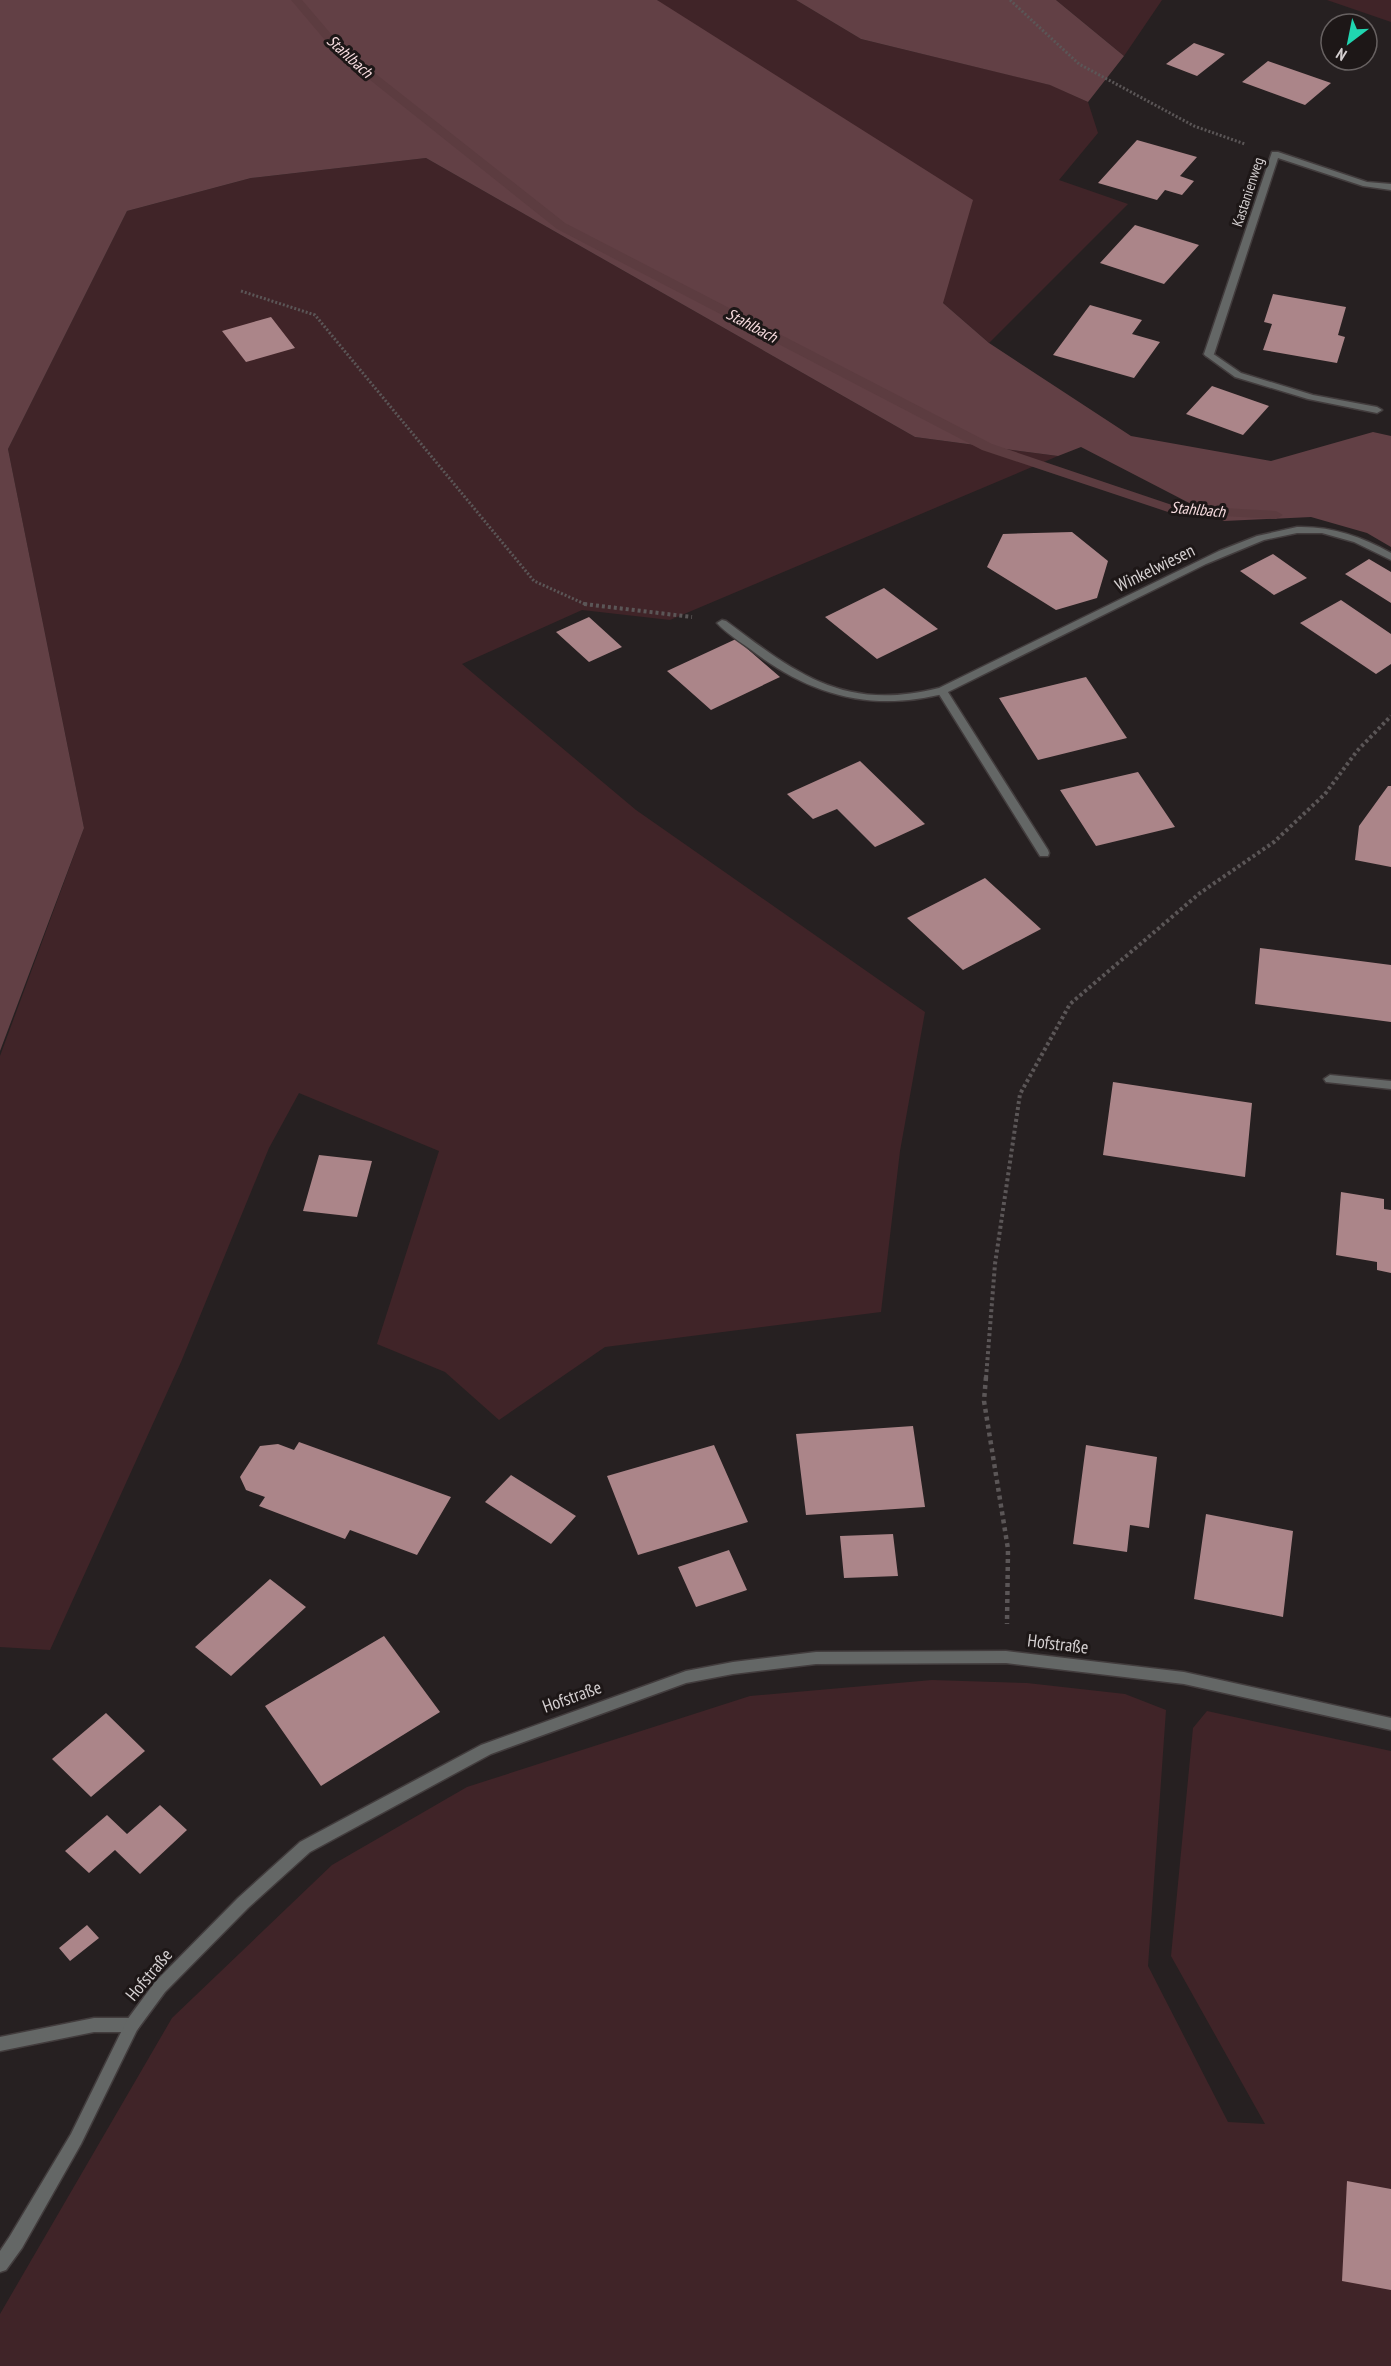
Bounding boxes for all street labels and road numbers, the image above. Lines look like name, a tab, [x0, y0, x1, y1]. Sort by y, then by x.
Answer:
street label: Kastanienweg	[1227, 155, 1268, 229]
street label: Winkelwiesen	[1111, 538, 1198, 597]
street label: Hofstraße	[1026, 1628, 1090, 1659]
street label: Hofstraße	[539, 1675, 605, 1718]
street label: Hofstraße	[120, 1944, 177, 2006]

